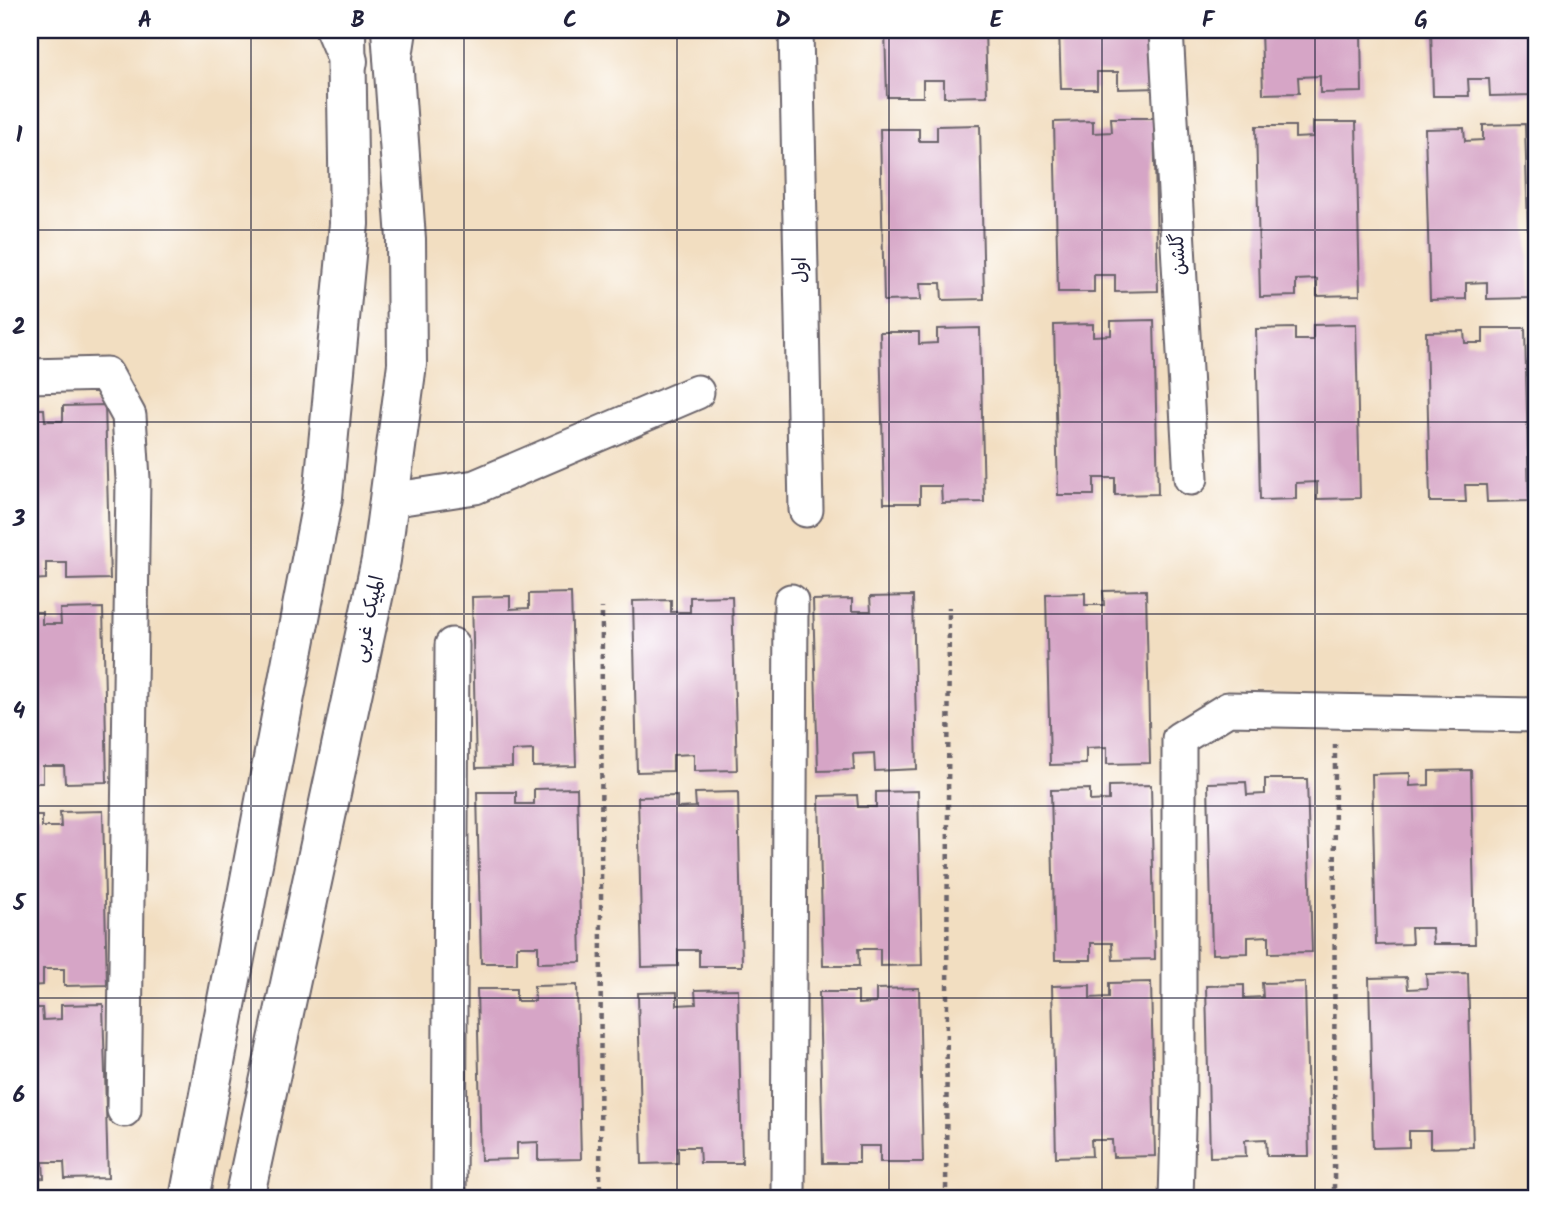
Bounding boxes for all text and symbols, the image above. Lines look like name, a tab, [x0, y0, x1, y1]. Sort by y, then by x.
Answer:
text: A	[138, 3, 152, 39]
text: B	[351, 3, 365, 39]
text: C	[563, 3, 577, 39]
text: D	[775, 3, 791, 39]
text: E	[990, 3, 1004, 39]
text: F	[1202, 3, 1216, 39]
text: G	[1414, 3, 1428, 39]
text: 1	[16, 118, 23, 154]
street label: گلشن	[1163, 232, 1195, 276]
street label: اول	[786, 257, 816, 283]
text: 2	[12, 310, 26, 346]
text: 3	[12, 502, 26, 538]
street label: المپیک غربی	[345, 573, 393, 665]
text: 4	[13, 694, 26, 730]
text: 5	[12, 886, 27, 922]
text: 6	[13, 1078, 25, 1114]

